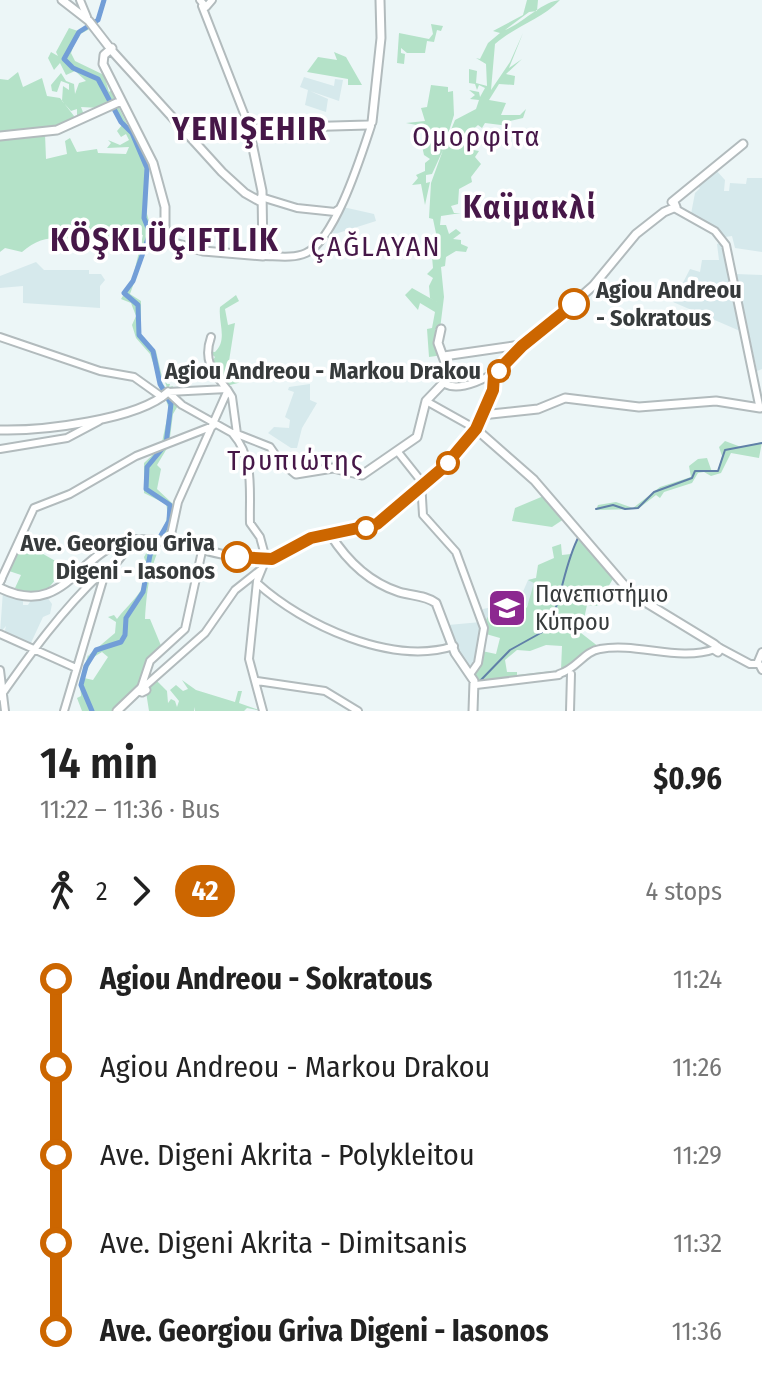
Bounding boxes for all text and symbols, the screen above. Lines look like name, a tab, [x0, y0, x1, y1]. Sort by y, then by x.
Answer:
district label: YENIŞEHIR	[171, 110, 328, 149]
district label: Ομορφίτα	[412, 120, 542, 153]
district label: Καϊμακλί	[463, 188, 597, 226]
district label: KÖŞKLÜÇIFTLIK	[50, 220, 280, 260]
district label: ÇAĞLAYAN	[311, 230, 441, 263]
place label: Agiou Andreou - Sokratous	[595, 276, 742, 332]
marker: Agiou Andreou - Sokratous	[559, 289, 589, 319]
place label: Agiou Andreou - Markou Drakou	[164, 357, 481, 385]
marker: Agiou Andreou - Markou Drakou	[488, 360, 510, 382]
district label: Τρυπιώτης	[227, 444, 365, 477]
unlabelled marker	[437, 452, 459, 474]
unlabelled marker	[355, 517, 377, 539]
place label: Ave. Georgiou Griva Digeni - Iasonos	[19, 529, 215, 585]
marker: Ave. Georgiou Griva Digeni - Iasonos	[222, 542, 252, 572]
place label: Πανεπιστήμιο Κύπρου	[535, 580, 668, 636]
school or university icon: Πανεπιστήμιο Κύπρου	[486, 587, 528, 629]
text: 14 min	[40, 737, 158, 790]
text: $0.96	[653, 761, 722, 797]
text: 11:22 – 11:36 · Bus	[40, 794, 220, 825]
icon: walk	[40, 869, 84, 913]
icon: forward	[119, 869, 163, 913]
text: 42	[191, 874, 219, 907]
text: 2	[96, 876, 107, 907]
text: 4 stops	[645, 876, 722, 907]
text: Agiou Andreou - Sokratous	[100, 961, 432, 997]
text: 11:24	[673, 964, 722, 995]
text: Agiou Andreou - Markou Drakou	[100, 1049, 490, 1085]
text: 11:26	[672, 1052, 722, 1083]
text: Ave. Digeni Akrita - Polykleitou	[100, 1137, 475, 1173]
text: 11:29	[673, 1140, 722, 1171]
text: Ave. Digeni Akrita - Dimitsanis	[100, 1225, 467, 1261]
text: 11:32	[673, 1228, 722, 1259]
text: Ave. Georgiou Griva Digeni - Iasonos	[100, 1313, 549, 1349]
text: 11:36	[672, 1316, 722, 1347]

